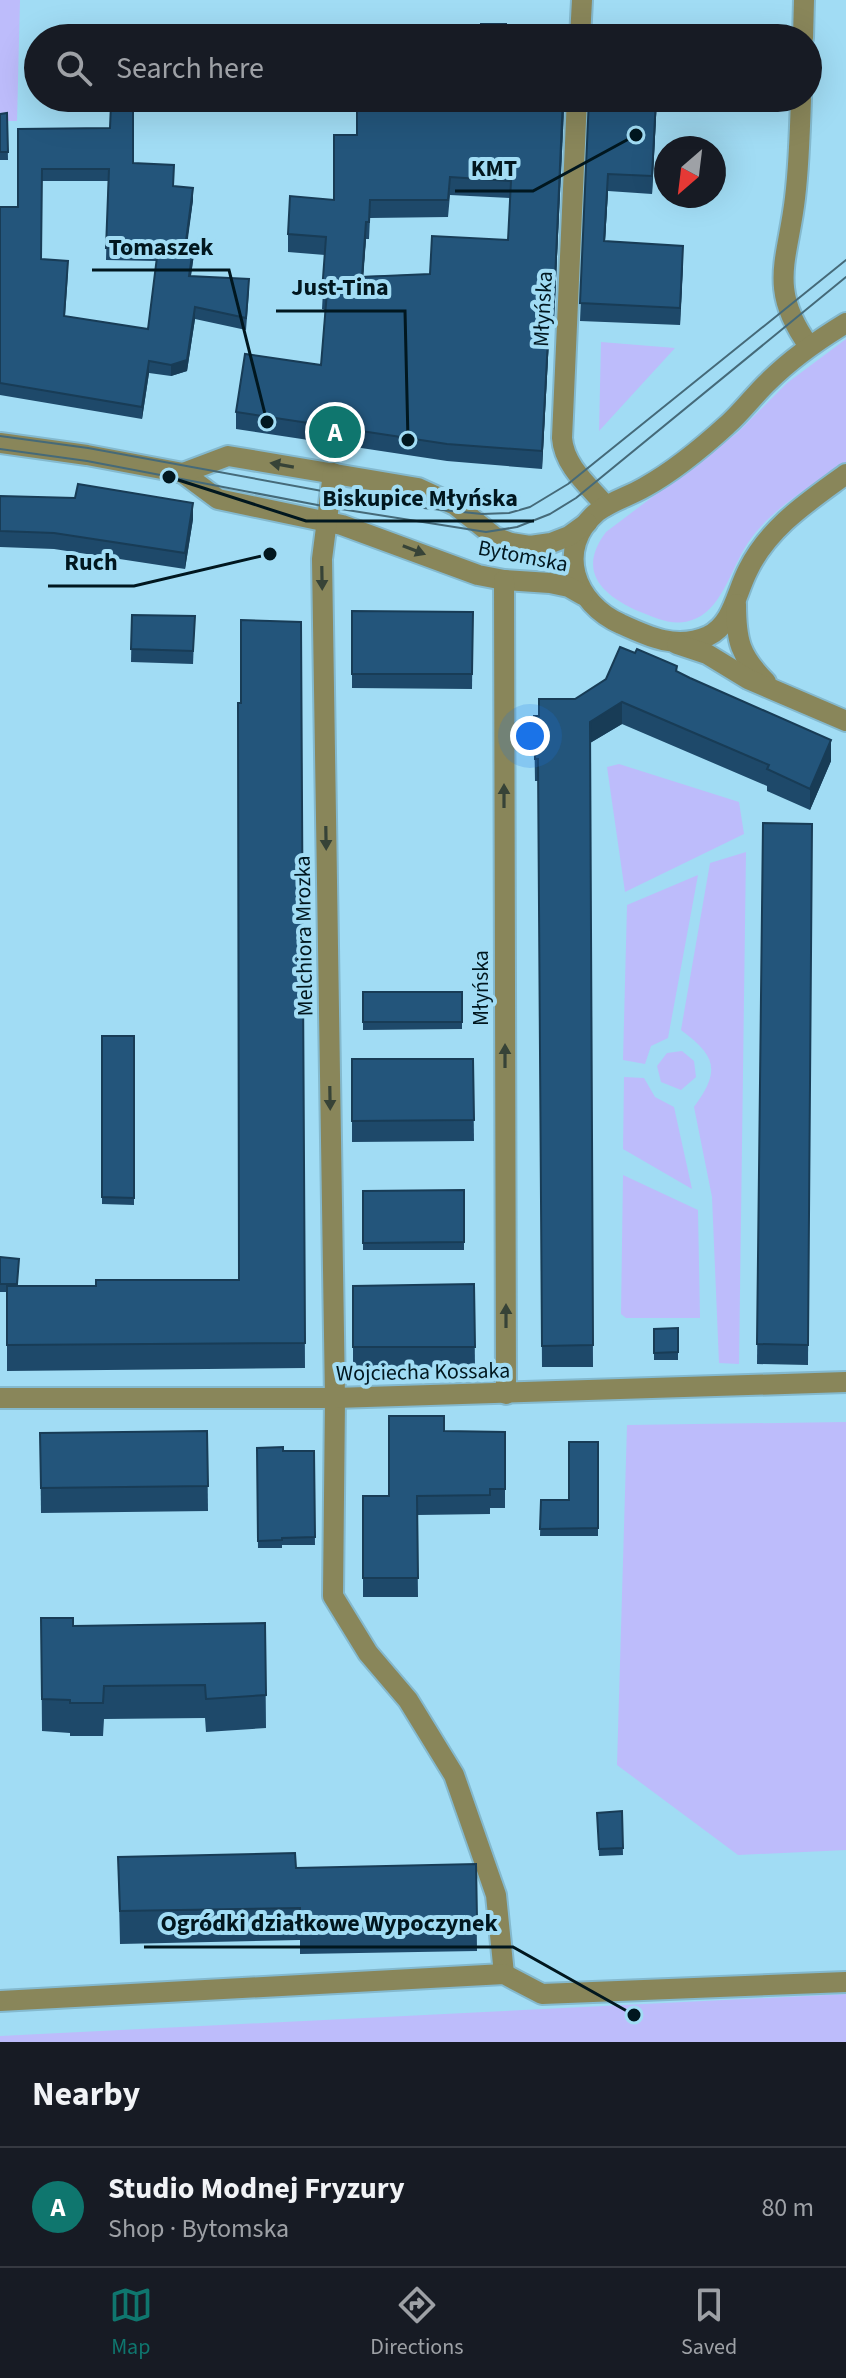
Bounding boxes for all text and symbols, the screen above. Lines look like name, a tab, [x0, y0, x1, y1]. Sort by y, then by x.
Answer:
search box	[24, 24, 822, 112]
icon: search	[52, 46, 96, 90]
text: Search here	[116, 47, 264, 90]
north arrow	[654, 136, 726, 208]
callout: KMT	[455, 143, 533, 191]
text: KMT	[471, 151, 517, 186]
callout: Tomaszek	[92, 222, 229, 270]
text: Tomaszek	[108, 230, 214, 265]
callout: Just-Tina	[276, 263, 405, 311]
text: Just-Tina	[291, 270, 389, 305]
street label: Młyńska	[525, 270, 561, 348]
pin: A	[309, 402, 361, 462]
one-way arrow	[270, 458, 295, 470]
callout: Biskupice Młyńska	[306, 473, 534, 521]
text: Biskupice Młyńska	[322, 481, 518, 516]
street label: Bytomska	[475, 532, 571, 580]
callout: Ruch	[48, 538, 134, 586]
one-way arrow	[402, 544, 426, 557]
text: Ruch	[64, 545, 118, 580]
one-way arrow	[316, 566, 328, 591]
your location	[510, 716, 550, 756]
one-way arrow	[498, 783, 510, 808]
one-way arrow	[320, 826, 332, 851]
street label: Melchiora Mrozka	[287, 855, 321, 1017]
street label: Młyńska	[465, 950, 497, 1026]
one-way arrow	[499, 1043, 511, 1068]
one-way arrow	[324, 1086, 336, 1111]
one-way arrow	[500, 1303, 512, 1328]
street label: Wojciecha Kossaka	[336, 1354, 510, 1390]
callout: Ogródki działkowe Wypoczynek	[144, 1899, 513, 1947]
text: Ogródki działkowe Wypoczynek	[160, 1906, 498, 1941]
text: Nearby	[32, 2070, 140, 2119]
text: Studio Modnej Fryzury	[108, 2167, 405, 2210]
text: A	[51, 2189, 65, 2226]
text: 80 m	[761, 2189, 814, 2226]
text: Shop · Bytomska	[108, 2210, 289, 2247]
tab: Map	[109, 2283, 153, 2363]
tab: Directions	[370, 2283, 463, 2363]
tab: Saved	[681, 2283, 737, 2363]

